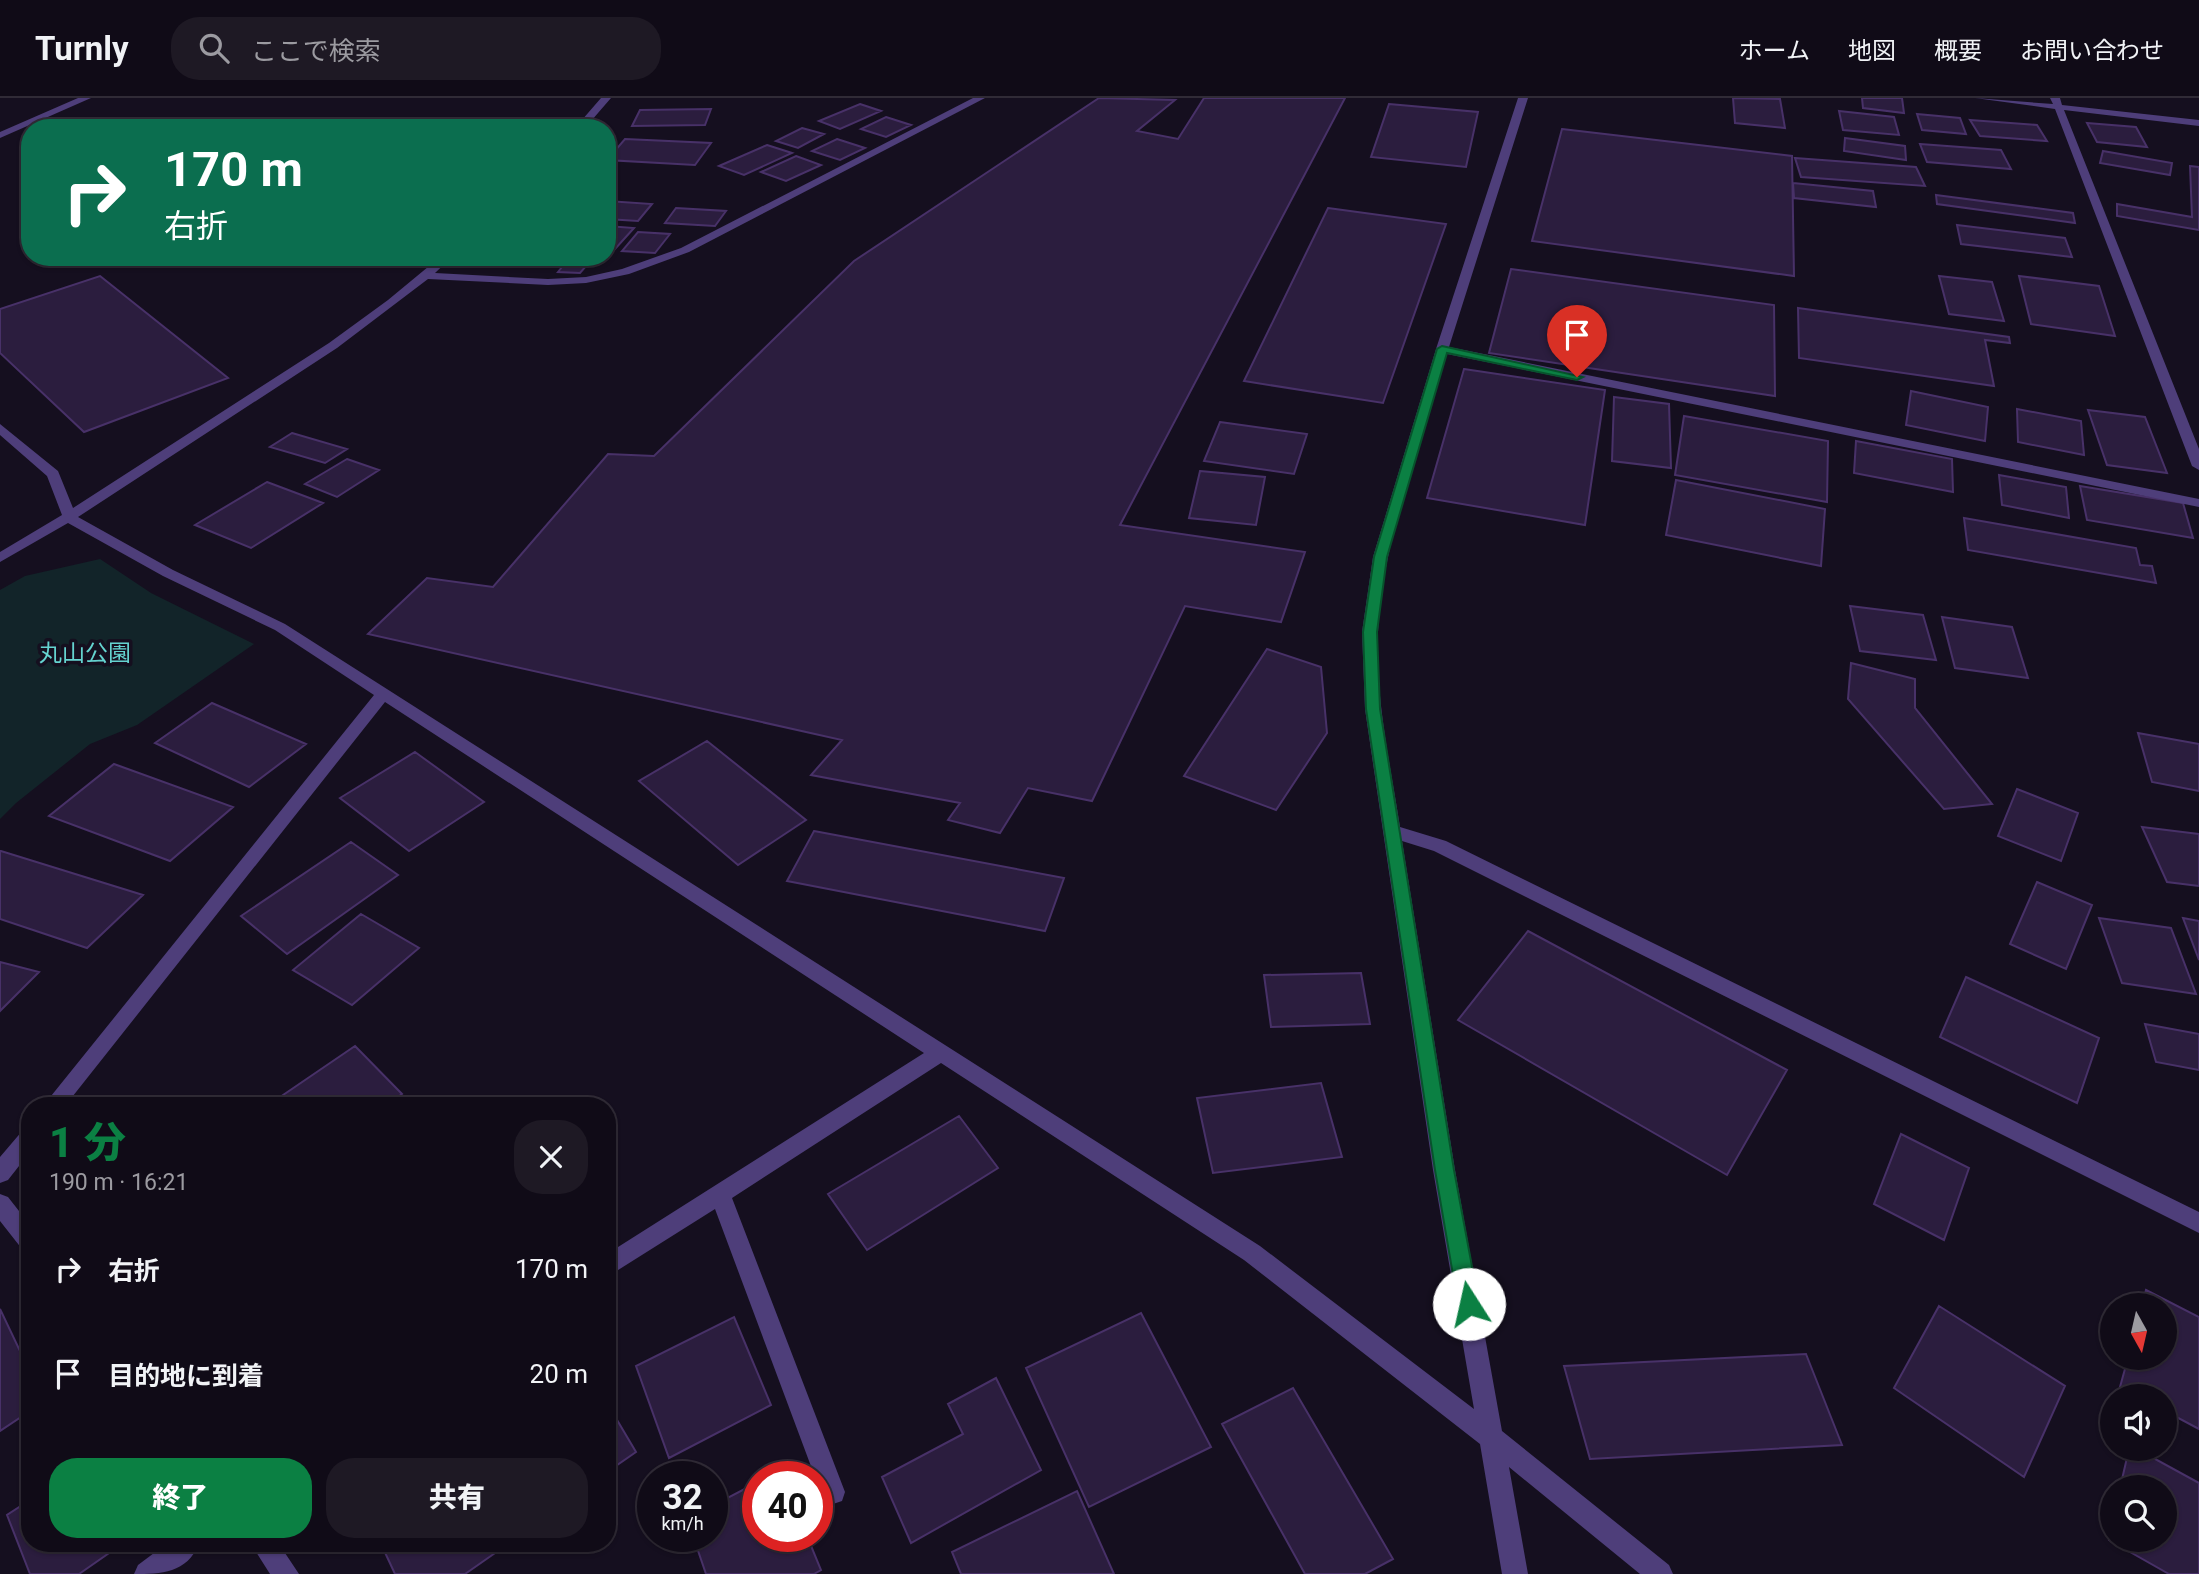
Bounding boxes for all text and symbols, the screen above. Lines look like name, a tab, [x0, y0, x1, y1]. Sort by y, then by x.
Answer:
search box	[171, 17, 661, 80]
text: Turnly	[35, 29, 129, 68]
icon: search	[195, 29, 233, 67]
text: ここで検索	[251, 36, 381, 66]
text: ホーム	[1739, 37, 1810, 65]
text: 地図	[1848, 37, 1896, 65]
text: 概要	[1934, 37, 1982, 65]
text: お問い合わせ	[2020, 37, 2164, 65]
text: 170 m	[164, 141, 303, 198]
icon: right	[49, 147, 140, 238]
text: 右折	[164, 207, 228, 245]
pin	[1547, 305, 1607, 377]
icon: arrive	[1558, 316, 1596, 354]
park label: 丸山公園	[39, 640, 131, 667]
text: 1 分	[49, 1118, 126, 1167]
button: close	[514, 1120, 588, 1194]
text: 190 m · 16:21	[49, 1169, 188, 1196]
icon: right	[49, 1250, 87, 1288]
text: 170 m	[515, 1254, 588, 1284]
text: 右折	[108, 1256, 160, 1286]
position arrow	[1432, 1267, 1506, 1341]
north arrow	[2100, 1293, 2177, 1370]
map controls	[2100, 1293, 2177, 1552]
icon: arrive	[49, 1355, 87, 1393]
text: 20 m	[530, 1359, 588, 1389]
text: 目的地に到着	[108, 1361, 264, 1391]
button: sound	[2100, 1384, 2177, 1461]
button: 終了	[49, 1458, 312, 1538]
button: 共有	[326, 1458, 588, 1538]
speed limit sign: 40	[742, 1461, 833, 1552]
button: search	[2100, 1475, 2177, 1552]
text: 32	[662, 1477, 703, 1518]
text: km/h	[661, 1513, 704, 1534]

